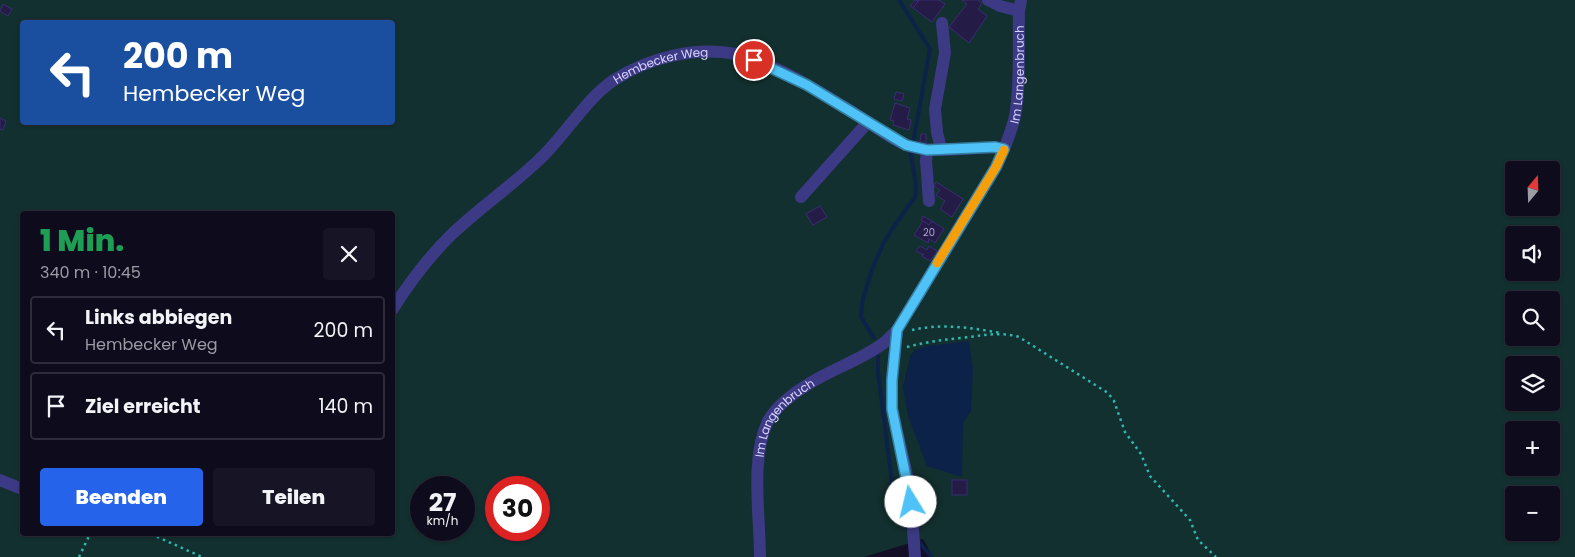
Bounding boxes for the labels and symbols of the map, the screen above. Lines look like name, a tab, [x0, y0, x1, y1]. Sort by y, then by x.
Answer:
street label: Im Langenbruch	[1005, 25, 1027, 125]
pin	[733, 39, 775, 81]
street label: Hembecker Weg	[609, 43, 708, 87]
north arrow	[1505, 161, 1560, 216]
house number: 20	[923, 225, 935, 240]
street label: Im Langenbruch	[750, 374, 817, 458]
position arrow	[884, 475, 936, 527]
speed limit sign: 30	[485, 476, 550, 541]

